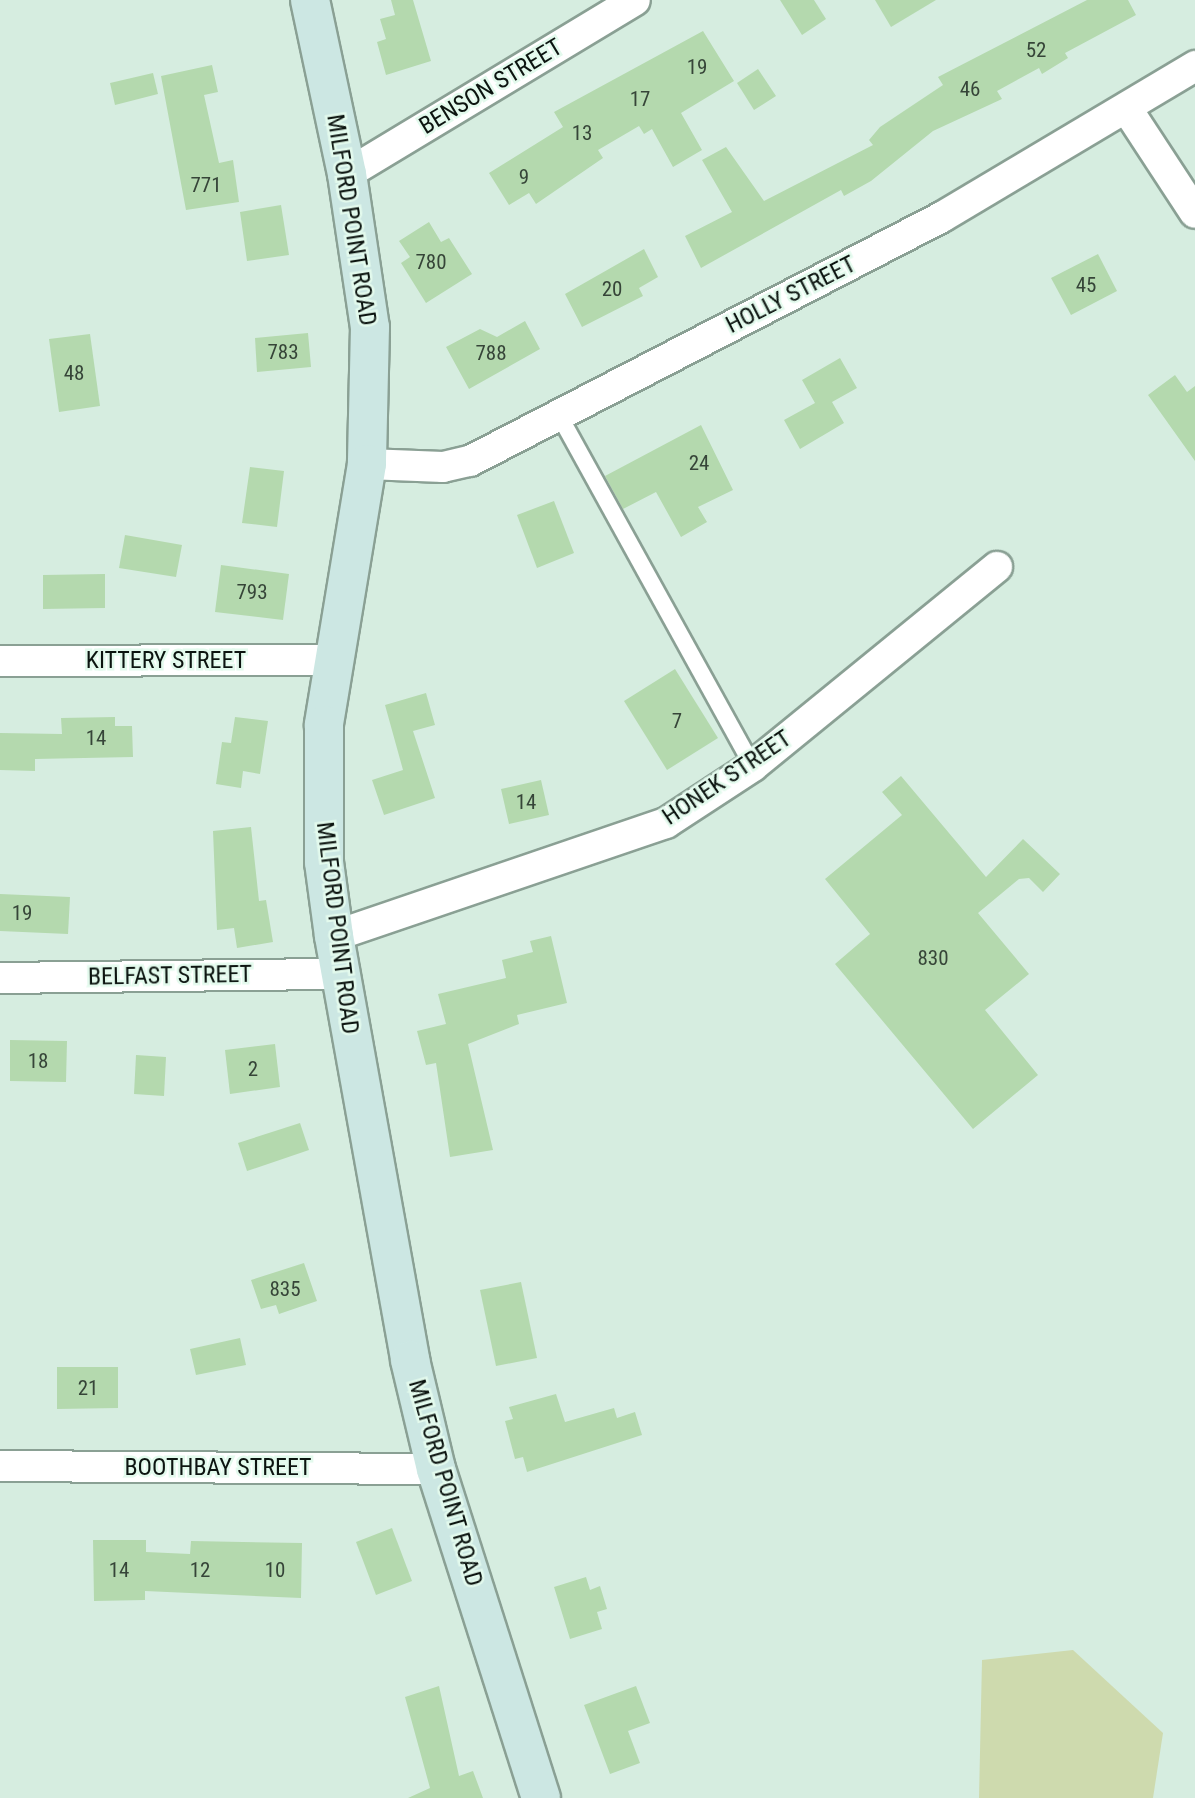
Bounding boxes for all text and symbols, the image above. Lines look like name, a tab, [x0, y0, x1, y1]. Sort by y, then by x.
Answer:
street label: BENSON STREET	[414, 33, 568, 141]
house number: 52	[1026, 37, 1046, 63]
house number: 19	[687, 54, 707, 80]
house number: 46	[960, 76, 980, 102]
house number: 17	[630, 86, 650, 112]
street label: MILFORD POINT ROAD	[320, 112, 382, 328]
house number: 13	[572, 120, 592, 146]
house number: 9	[519, 164, 529, 190]
house number: 771	[190, 172, 222, 198]
house number: 780	[415, 249, 447, 275]
street label: HOLLY STREET	[721, 250, 861, 340]
house number: 45	[1076, 272, 1096, 298]
house number: 20	[602, 276, 622, 302]
house number: 783	[267, 339, 299, 365]
house number: 788	[475, 340, 507, 366]
house number: 48	[64, 360, 84, 386]
house number: 24	[689, 450, 709, 476]
house number: 793	[236, 579, 268, 605]
street label: KITTERY STREET	[86, 647, 246, 675]
house number: 7	[672, 708, 682, 734]
street label: HONEK STREET	[657, 724, 797, 832]
house number: 14	[86, 725, 106, 751]
house number: 14	[516, 789, 536, 815]
street label: MILFORD POINT ROAD	[310, 820, 364, 1036]
house number: 19	[12, 900, 32, 926]
house number: 830	[917, 945, 949, 971]
street label: BELFAST STREET	[87, 960, 253, 992]
house number: 18	[28, 1048, 48, 1074]
house number: 2	[248, 1056, 258, 1082]
house number: 835	[269, 1276, 301, 1302]
house number: 21	[78, 1375, 98, 1401]
street label: MILFORD POINT ROAD	[402, 1376, 488, 1590]
street label: BOOTHBAY STREET	[124, 1454, 312, 1482]
house number: 14	[109, 1557, 129, 1583]
house number: 12	[190, 1557, 210, 1583]
house number: 10	[265, 1557, 285, 1583]

